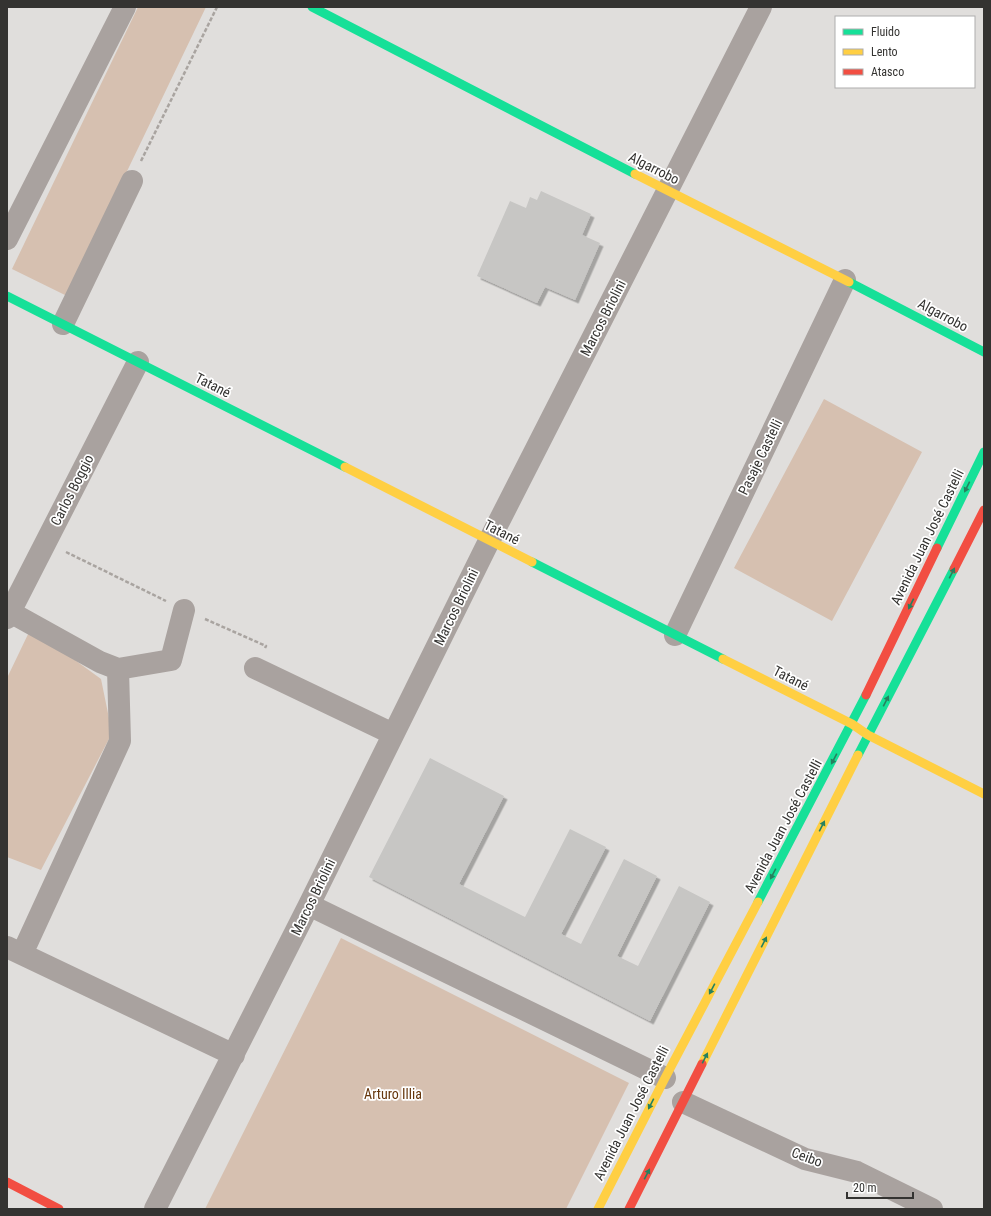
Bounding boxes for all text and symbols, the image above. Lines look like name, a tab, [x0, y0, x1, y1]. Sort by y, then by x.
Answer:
legend	[835, 16, 975, 88]
text: Fluido	[871, 25, 900, 39]
text: Lento	[871, 45, 898, 59]
text: Atasco	[871, 65, 904, 79]
street label: Algarrobo	[626, 149, 682, 187]
street label: Marcos Briolini	[577, 277, 629, 359]
street label: Algarrobo	[915, 295, 971, 335]
street label: Tatané	[193, 369, 234, 401]
street label: Pasaje Castelli	[735, 417, 785, 497]
street label: Carlos Boggio	[47, 452, 97, 528]
street label: Avenida Juan José Castelli	[887, 467, 967, 607]
one-way arrow	[964, 481, 970, 492]
street label: Tatané	[482, 516, 523, 548]
street label: Marcos Briolini	[431, 566, 481, 648]
one-way arrow	[949, 567, 955, 578]
one-way arrow	[908, 598, 914, 610]
street label: Tatané	[771, 662, 812, 694]
one-way arrow	[883, 695, 889, 706]
one-way arrow	[831, 753, 837, 765]
street label: Avenida Juan José Castelli	[741, 757, 825, 895]
one-way arrow	[819, 820, 826, 832]
street label: Marcos Briolini	[288, 856, 338, 938]
one-way arrow	[770, 868, 776, 880]
one-way arrow	[761, 936, 767, 948]
one-way arrow	[709, 983, 715, 994]
street label: Avenida Juan José Castelli	[590, 1043, 672, 1183]
one-way arrow	[702, 1052, 709, 1064]
park label: Arturo Illia	[364, 1086, 422, 1102]
one-way arrow	[648, 1098, 655, 1109]
street label: Ceibo	[789, 1144, 825, 1170]
one-way arrow	[643, 1168, 650, 1180]
scale bar	[847, 1174, 913, 1200]
text: 20 m	[853, 1181, 877, 1195]

